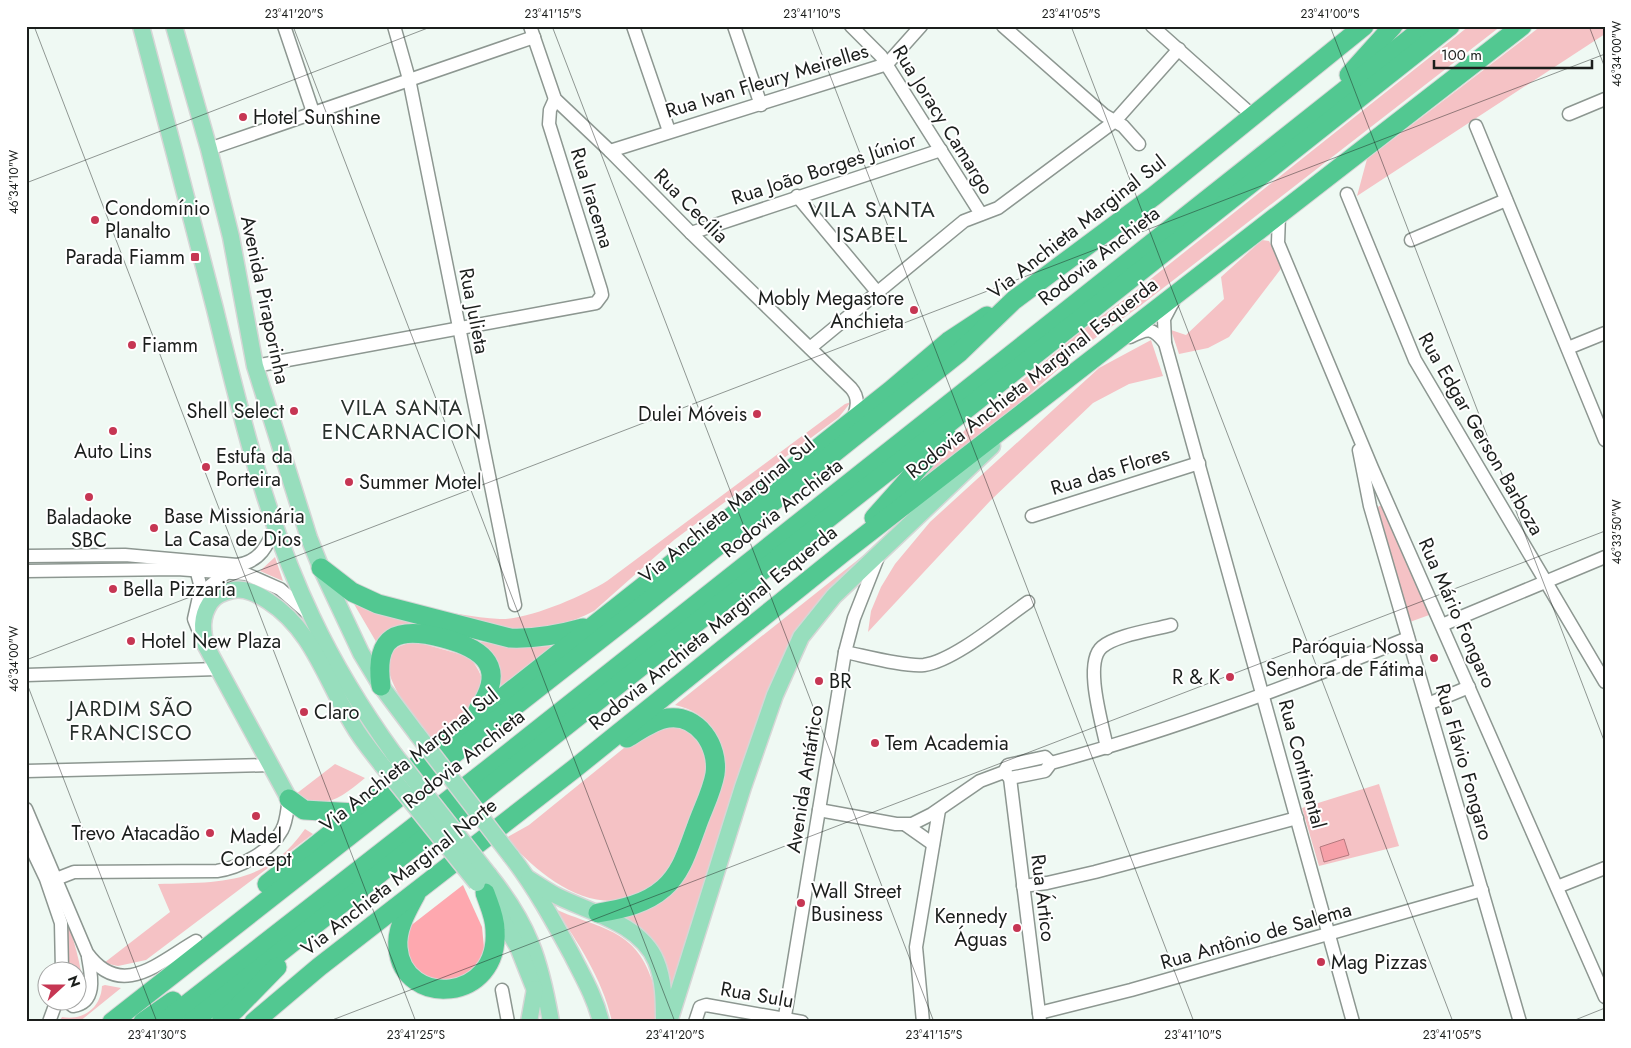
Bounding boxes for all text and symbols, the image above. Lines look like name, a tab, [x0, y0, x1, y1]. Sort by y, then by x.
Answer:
text: 23°41'20"S	[265, 5, 324, 23]
text: 23°41'15"S	[525, 5, 582, 23]
text: 23°41'10"S	[783, 5, 841, 23]
text: 23°41'05"S	[1042, 5, 1101, 23]
text: 23°41'00"S	[1300, 5, 1360, 23]
text: 46°34'00"W	[1608, 21, 1626, 87]
street label: Rua Ivan Fleury Meirelles	[662, 36, 872, 126]
scale bar	[1434, 38, 1591, 70]
street label: Rua Joracy Camargo	[885, 40, 1001, 200]
text: 100 m	[1441, 44, 1482, 66]
place label: Hotel Sunshine	[253, 103, 380, 132]
marker: Hotel Sunshine	[237, 111, 249, 123]
street label: Rua João Borges Júnior	[728, 125, 920, 213]
street label: Rua Iracema	[563, 144, 621, 252]
street label: Via Anchieta Marginal Sul	[982, 148, 1172, 306]
text: 46°34'10"W	[5, 150, 23, 214]
street label: Rua Cecília	[647, 162, 735, 250]
district label: VILA SANTA ISABEL	[808, 193, 936, 250]
place label: Condomínio Planalto	[105, 194, 210, 246]
street label: Rodovia Anchieta	[1032, 199, 1166, 313]
street label: Avenida Piraporinha	[233, 213, 297, 387]
marker: Condomínio Planalto	[89, 214, 101, 226]
place label: Parada Fiamm	[66, 243, 185, 272]
marker: Parada Fiamm	[189, 251, 201, 263]
street label: Rua Julieta	[451, 265, 497, 357]
street label: Rodovia Anchieta Marginal Esquerda	[900, 270, 1164, 486]
place label: Mobly Megastore Anchieta	[758, 284, 904, 336]
marker: Mobly Megastore Anchieta	[908, 304, 920, 316]
street label: Rua Edgar Gerson Barboza	[1411, 327, 1551, 541]
place label: Fiamm	[142, 331, 198, 360]
marker: Fiamm	[126, 339, 138, 351]
district label: VILA SANTA ENCARNACION	[322, 393, 482, 447]
place label: Shell Select	[187, 397, 284, 426]
place label: Dulei Móveis	[638, 400, 747, 429]
marker: Shell Select	[288, 405, 300, 417]
marker: Dulei Móveis	[751, 408, 763, 420]
marker: Auto Lins	[107, 425, 119, 437]
street label: Via Anchieta Marginal Sul	[633, 430, 821, 590]
place label: Auto Lins	[74, 437, 152, 466]
street label: Rua das Flores	[1047, 439, 1173, 503]
place label: Estufa da Porteira	[216, 442, 293, 494]
street label: Rodovia Anchieta	[715, 451, 849, 565]
marker: Estufa da Porteira	[200, 461, 212, 473]
place label: Summer Motel	[359, 468, 482, 497]
marker: Summer Motel	[343, 476, 355, 488]
marker: Baladaoke SBC	[83, 491, 95, 503]
text: 46°33'50"W	[1608, 499, 1626, 565]
place label: Base Missionária La Casa de Dios	[164, 502, 305, 554]
place label: Baladaoke SBC	[46, 503, 132, 555]
street label: Rodovia Anchieta Marginal Esquerda	[583, 518, 843, 738]
marker: Base Missionária La Casa de Dios	[148, 522, 160, 534]
street label: Rua Mário Fongaro	[1411, 533, 1503, 693]
place label: Bella Pizzaria	[123, 575, 236, 604]
marker: Bella Pizzaria	[107, 583, 119, 595]
text: 46°34'00"W	[5, 626, 23, 692]
place label: Hotel New Plaza	[141, 627, 281, 656]
place label: Paróquia Nossa Senhora de Fátima	[1266, 632, 1424, 684]
marker: Hotel New Plaza	[125, 635, 137, 647]
marker: Paróquia Nossa Senhora de Fátima	[1428, 652, 1440, 664]
place label: R & K	[1172, 663, 1221, 692]
place label: BR	[829, 667, 851, 696]
marker: R & K	[1224, 671, 1236, 683]
marker: BR	[813, 675, 825, 687]
street label: Rua Flávio Fongaro	[1428, 680, 1500, 844]
street label: Via Anchieta Marginal Sul	[314, 681, 504, 839]
district label: JARDIM SÃO FRANCISCO	[66, 694, 193, 748]
street label: Rua Continental	[1271, 696, 1333, 832]
place label: Claro	[314, 698, 359, 727]
street label: Rodovia Anchieta	[397, 702, 531, 816]
street label: Avenida Antártico	[779, 703, 831, 855]
marker: Claro	[298, 706, 310, 718]
place label: Tem Academia	[885, 729, 1009, 758]
marker: Tem Academia	[869, 737, 881, 749]
street label: Via Anchieta Marginal Norte	[295, 791, 503, 963]
marker: Madel Concept	[250, 810, 262, 822]
place label: Trevo Atacadão	[72, 819, 200, 848]
place label: Madel Concept	[220, 822, 292, 874]
marker: Trevo Atacadão	[204, 827, 216, 839]
street label: Rua Ártico	[1023, 853, 1063, 943]
place label: Wall Street Business	[811, 877, 902, 929]
street label: Rua Antônio de Salema	[1157, 895, 1355, 977]
marker: Wall Street Business	[795, 897, 807, 909]
place label: Kennedy Águas	[935, 902, 1007, 954]
marker: Kennedy Águas	[1011, 922, 1023, 934]
place label: Mag Pizzas	[1331, 948, 1427, 977]
marker: Mag Pizzas	[1315, 956, 1327, 968]
north arrow	[38, 960, 88, 1010]
text: N	[63, 973, 85, 990]
street label: Rua Sulu	[718, 974, 796, 1016]
text: 23°41'30"S	[128, 1026, 187, 1044]
text: 23°41'25"S	[387, 1026, 446, 1044]
text: 23°41'20"S	[646, 1026, 705, 1044]
text: 23°41'15"S	[906, 1026, 963, 1044]
text: 23°41'10"S	[1164, 1026, 1222, 1044]
text: 23°41'05"S	[1423, 1026, 1482, 1044]

